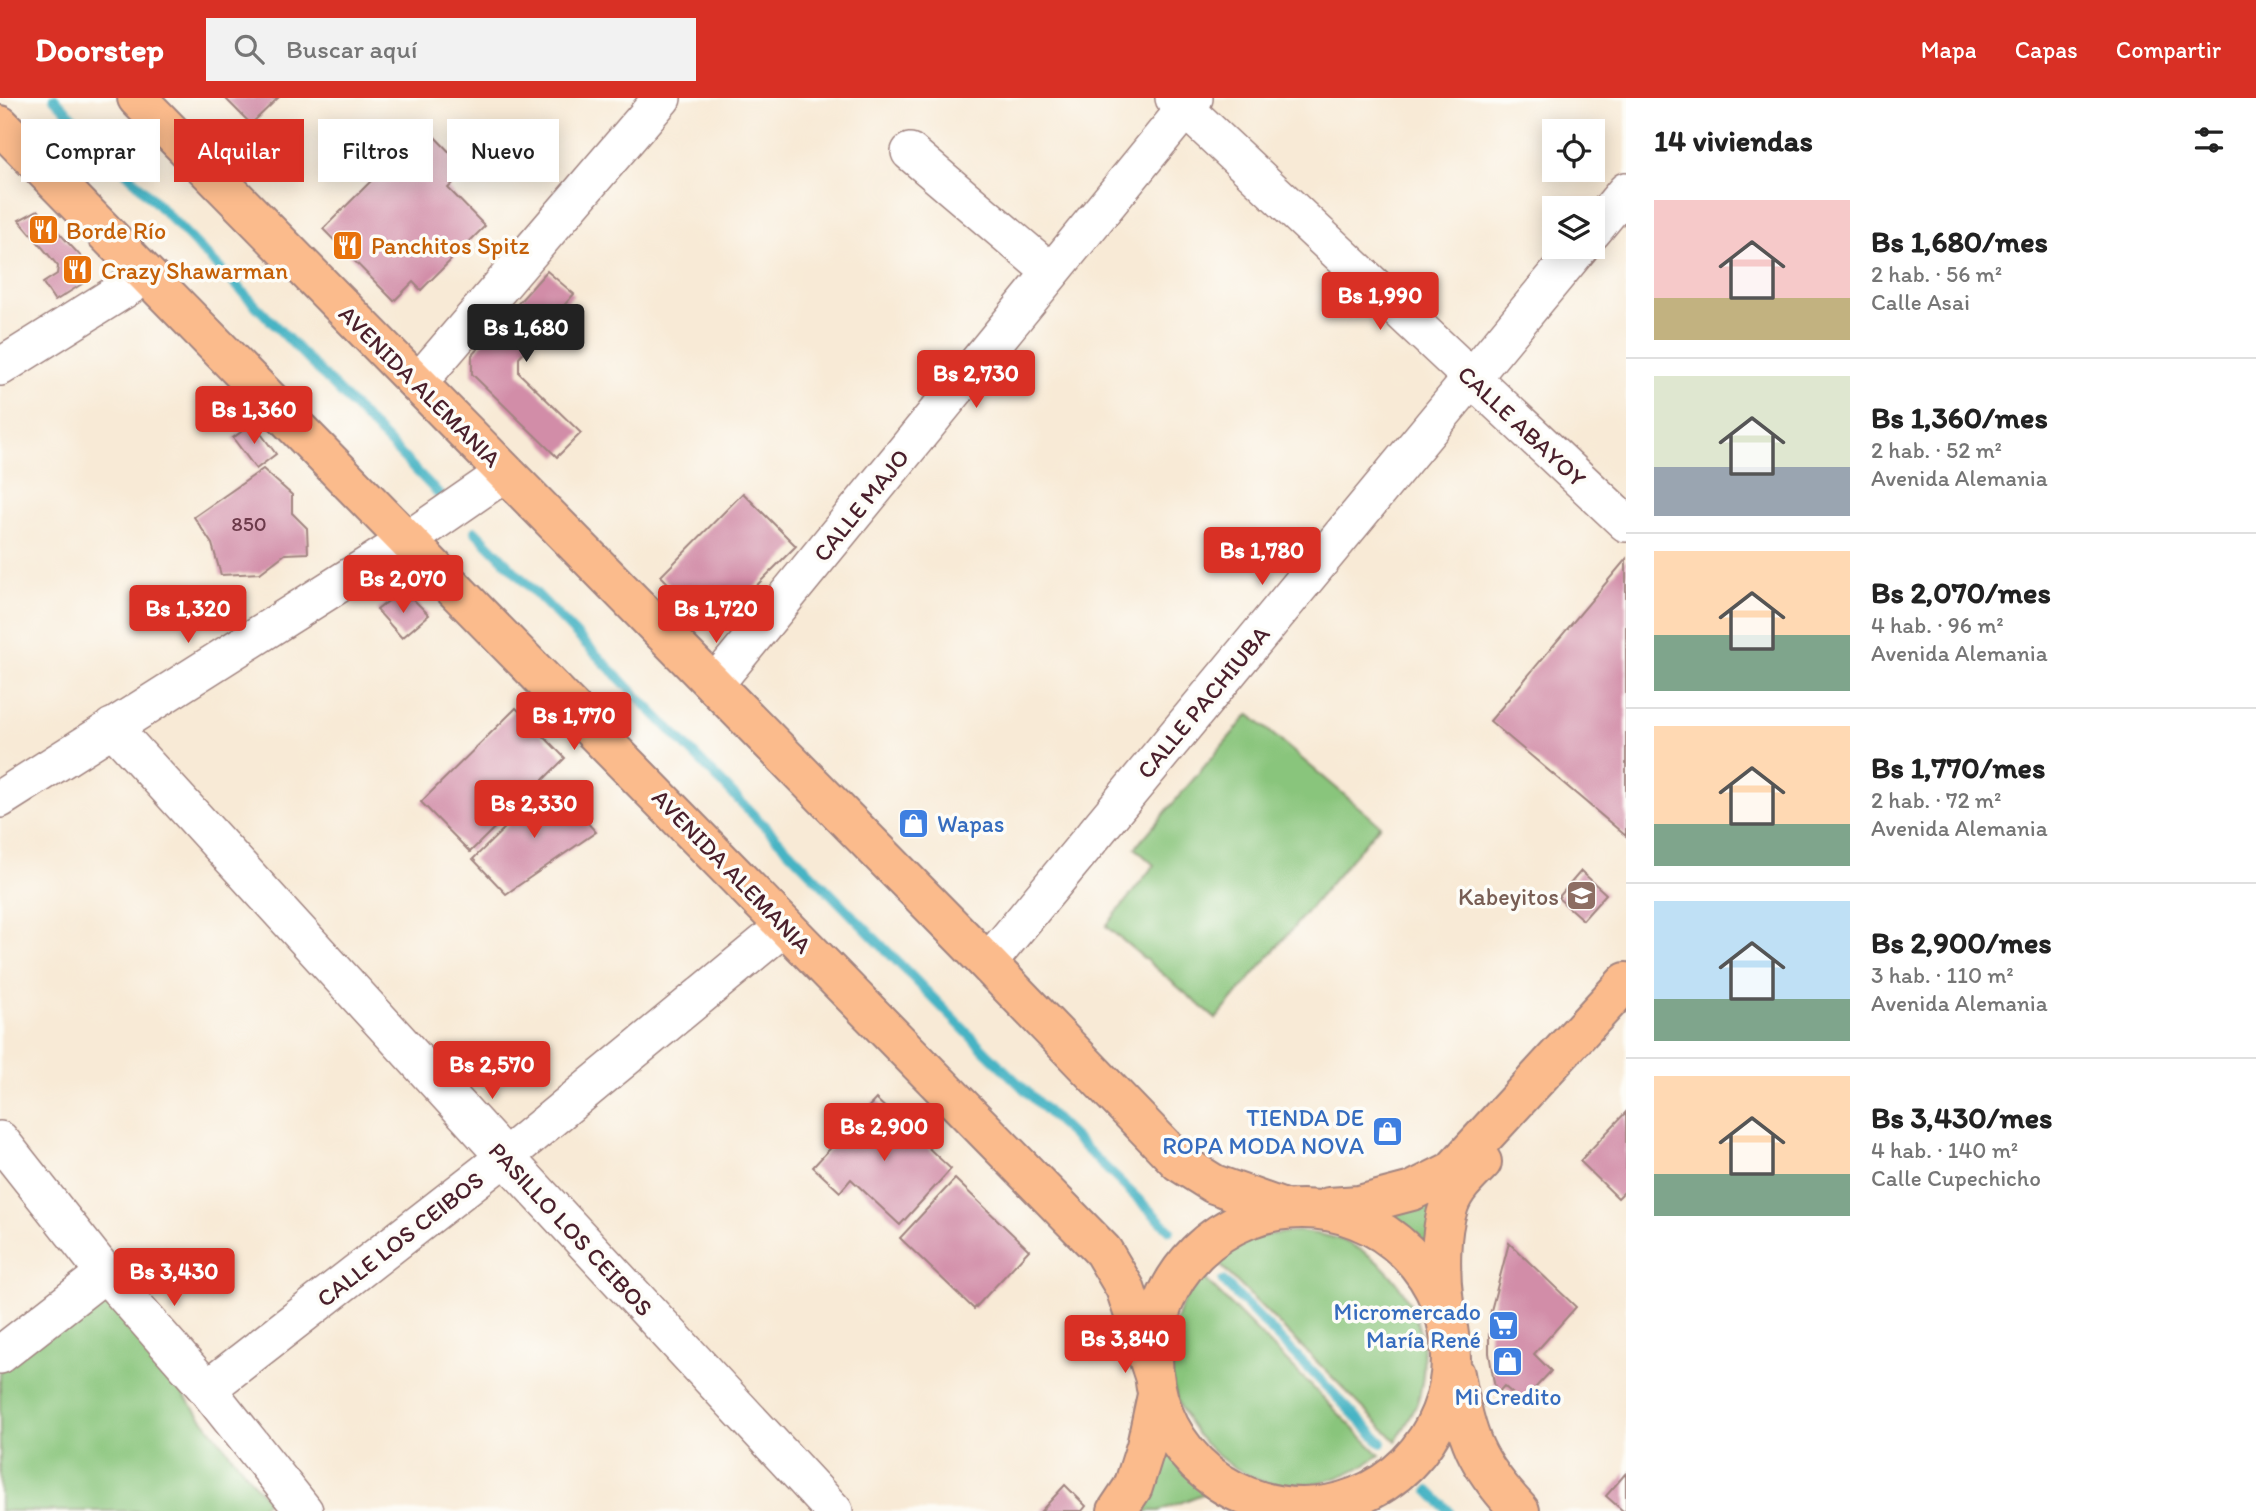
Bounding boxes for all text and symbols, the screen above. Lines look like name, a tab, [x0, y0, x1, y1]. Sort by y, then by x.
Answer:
search box	[206, 18, 696, 81]
text: Doorstep	[35, 30, 164, 69]
icon: search	[230, 30, 268, 68]
text: Buscar aquí	[286, 33, 417, 65]
text: Mapa	[1921, 35, 1977, 64]
text: Capas	[2015, 35, 2078, 64]
text: Compartir	[2116, 35, 2221, 64]
chip: Comprar	[21, 119, 160, 182]
chip: Alquilar	[174, 119, 304, 182]
chip: Filtros	[318, 119, 433, 182]
chip: Nuevo	[447, 119, 559, 182]
map controls	[1542, 119, 1605, 259]
button: locate	[1542, 119, 1605, 182]
icon: filters	[2190, 121, 2228, 159]
text: 14 viviendas	[1654, 122, 1813, 159]
button: layers	[1542, 196, 1605, 259]
restaurant icon: Borde Río	[26, 213, 60, 247]
place label: Borde Río	[66, 216, 166, 245]
text: Bs 1,680/mes	[1871, 223, 2048, 260]
restaurant icon: Panchitos Spitz	[331, 228, 365, 262]
icon: home	[1710, 228, 1794, 312]
place label: Panchitos Spitz	[371, 231, 529, 260]
restaurant icon: Crazy Shawarman	[61, 253, 95, 287]
place label: Crazy Shawarman	[101, 256, 288, 285]
text: 2 hab. · 56 m²	[1871, 260, 2002, 288]
pin: Bs 1,990	[1308, 272, 1452, 332]
text: Bs 1,990	[1338, 281, 1422, 309]
text: Calle Asai	[1871, 288, 1970, 316]
street label: AVENIDA ALEMANIA	[333, 299, 507, 473]
pin: Bs 1,680	[454, 304, 598, 364]
text: Bs 1,680	[483, 313, 569, 341]
pin: Bs 2,730	[904, 350, 1048, 410]
text: Bs 2,730	[933, 359, 1019, 387]
street label: CALLE ABAYOY	[1452, 359, 1592, 493]
pin: Bs 1,360	[182, 386, 326, 446]
text: Bs 1,360	[211, 395, 297, 423]
text: Bs 1,360/mes	[1871, 399, 2048, 436]
icon: home	[1710, 404, 1794, 488]
text: 2 hab. · 52 m²	[1871, 436, 2002, 464]
street label: CALLE MAJO	[807, 443, 915, 567]
text: Avenida Alemania	[1871, 464, 2048, 492]
house number: 850	[231, 511, 267, 536]
pin: Bs 1,780	[1190, 528, 1334, 587]
text: Bs 1,780	[1220, 536, 1304, 564]
pin: Bs 2,070	[331, 556, 475, 615]
text: Bs 2,070	[359, 564, 447, 592]
text: Bs 2,070/mes	[1871, 574, 2051, 611]
icon: home	[1710, 579, 1794, 663]
pin: Bs 1,320	[116, 586, 260, 645]
pin: Bs 1,720	[644, 586, 788, 645]
text: Bs 1,320	[145, 594, 231, 622]
text: Bs 1,720	[674, 594, 758, 622]
text: 4 hab. · 96 m²	[1871, 611, 2004, 639]
street label: CALLE PACHIUBA	[1131, 620, 1275, 784]
text: Avenida Alemania	[1871, 639, 2048, 667]
pin: Bs 1,770	[502, 692, 646, 752]
text: Bs 1,770	[532, 701, 616, 729]
text: Bs 1,770/mes	[1871, 749, 2045, 786]
icon: home	[1710, 754, 1794, 838]
pin: Bs 2,330	[462, 780, 606, 840]
street label: AVENIDA ALEMANIA	[646, 783, 818, 959]
text: 2 hab. · 72 m²	[1871, 786, 2001, 814]
text: Bs 2,330	[490, 789, 578, 817]
shop icon: Wapas	[897, 806, 931, 840]
place label: Wapas	[937, 809, 1004, 838]
text: Avenida Alemania	[1871, 814, 2048, 842]
school or university icon: Kabeyitos	[1565, 879, 1599, 913]
place label: Kabeyitos	[1458, 882, 1559, 911]
text: Bs 2,900/mes	[1871, 924, 2052, 961]
icon: home	[1710, 929, 1794, 1013]
text: 3 hab. · 110 m²	[1871, 961, 2014, 989]
text: Avenida Alemania	[1871, 989, 2048, 1017]
pin: Bs 2,570	[420, 1042, 564, 1101]
text: Bs 2,570	[449, 1050, 535, 1078]
text: Bs 3,430/mes	[1871, 1099, 2052, 1136]
place label: TIENDA DE ROPA MODA NOVA	[1162, 1103, 1364, 1160]
pin: Bs 2,900	[812, 1104, 956, 1163]
icon: home	[1710, 1104, 1794, 1188]
text: Bs 2,900	[840, 1112, 928, 1140]
shop icon: TIENDA DE ROPA MODA NOVA	[1370, 1114, 1404, 1148]
street label: PASILLO LOS CEIBOS	[483, 1136, 659, 1322]
text: 4 hab. · 140 m²	[1871, 1136, 2018, 1164]
text: Calle Cupechicho	[1871, 1164, 2041, 1192]
street label: CALLE LOS CEIBOS	[311, 1165, 489, 1313]
pin: Bs 3,430	[102, 1248, 246, 1308]
text: Bs 3,430	[130, 1257, 218, 1285]
place label: Micromercado María René	[1334, 1297, 1481, 1354]
supermarket icon: Micromercado María René	[1487, 1308, 1521, 1342]
pin: Bs 3,840	[1053, 1316, 1197, 1375]
text: Bs 3,840	[1081, 1324, 1169, 1352]
shop icon: Mi Credito	[1491, 1345, 1525, 1379]
place label: Mi Credito	[1454, 1382, 1562, 1411]

